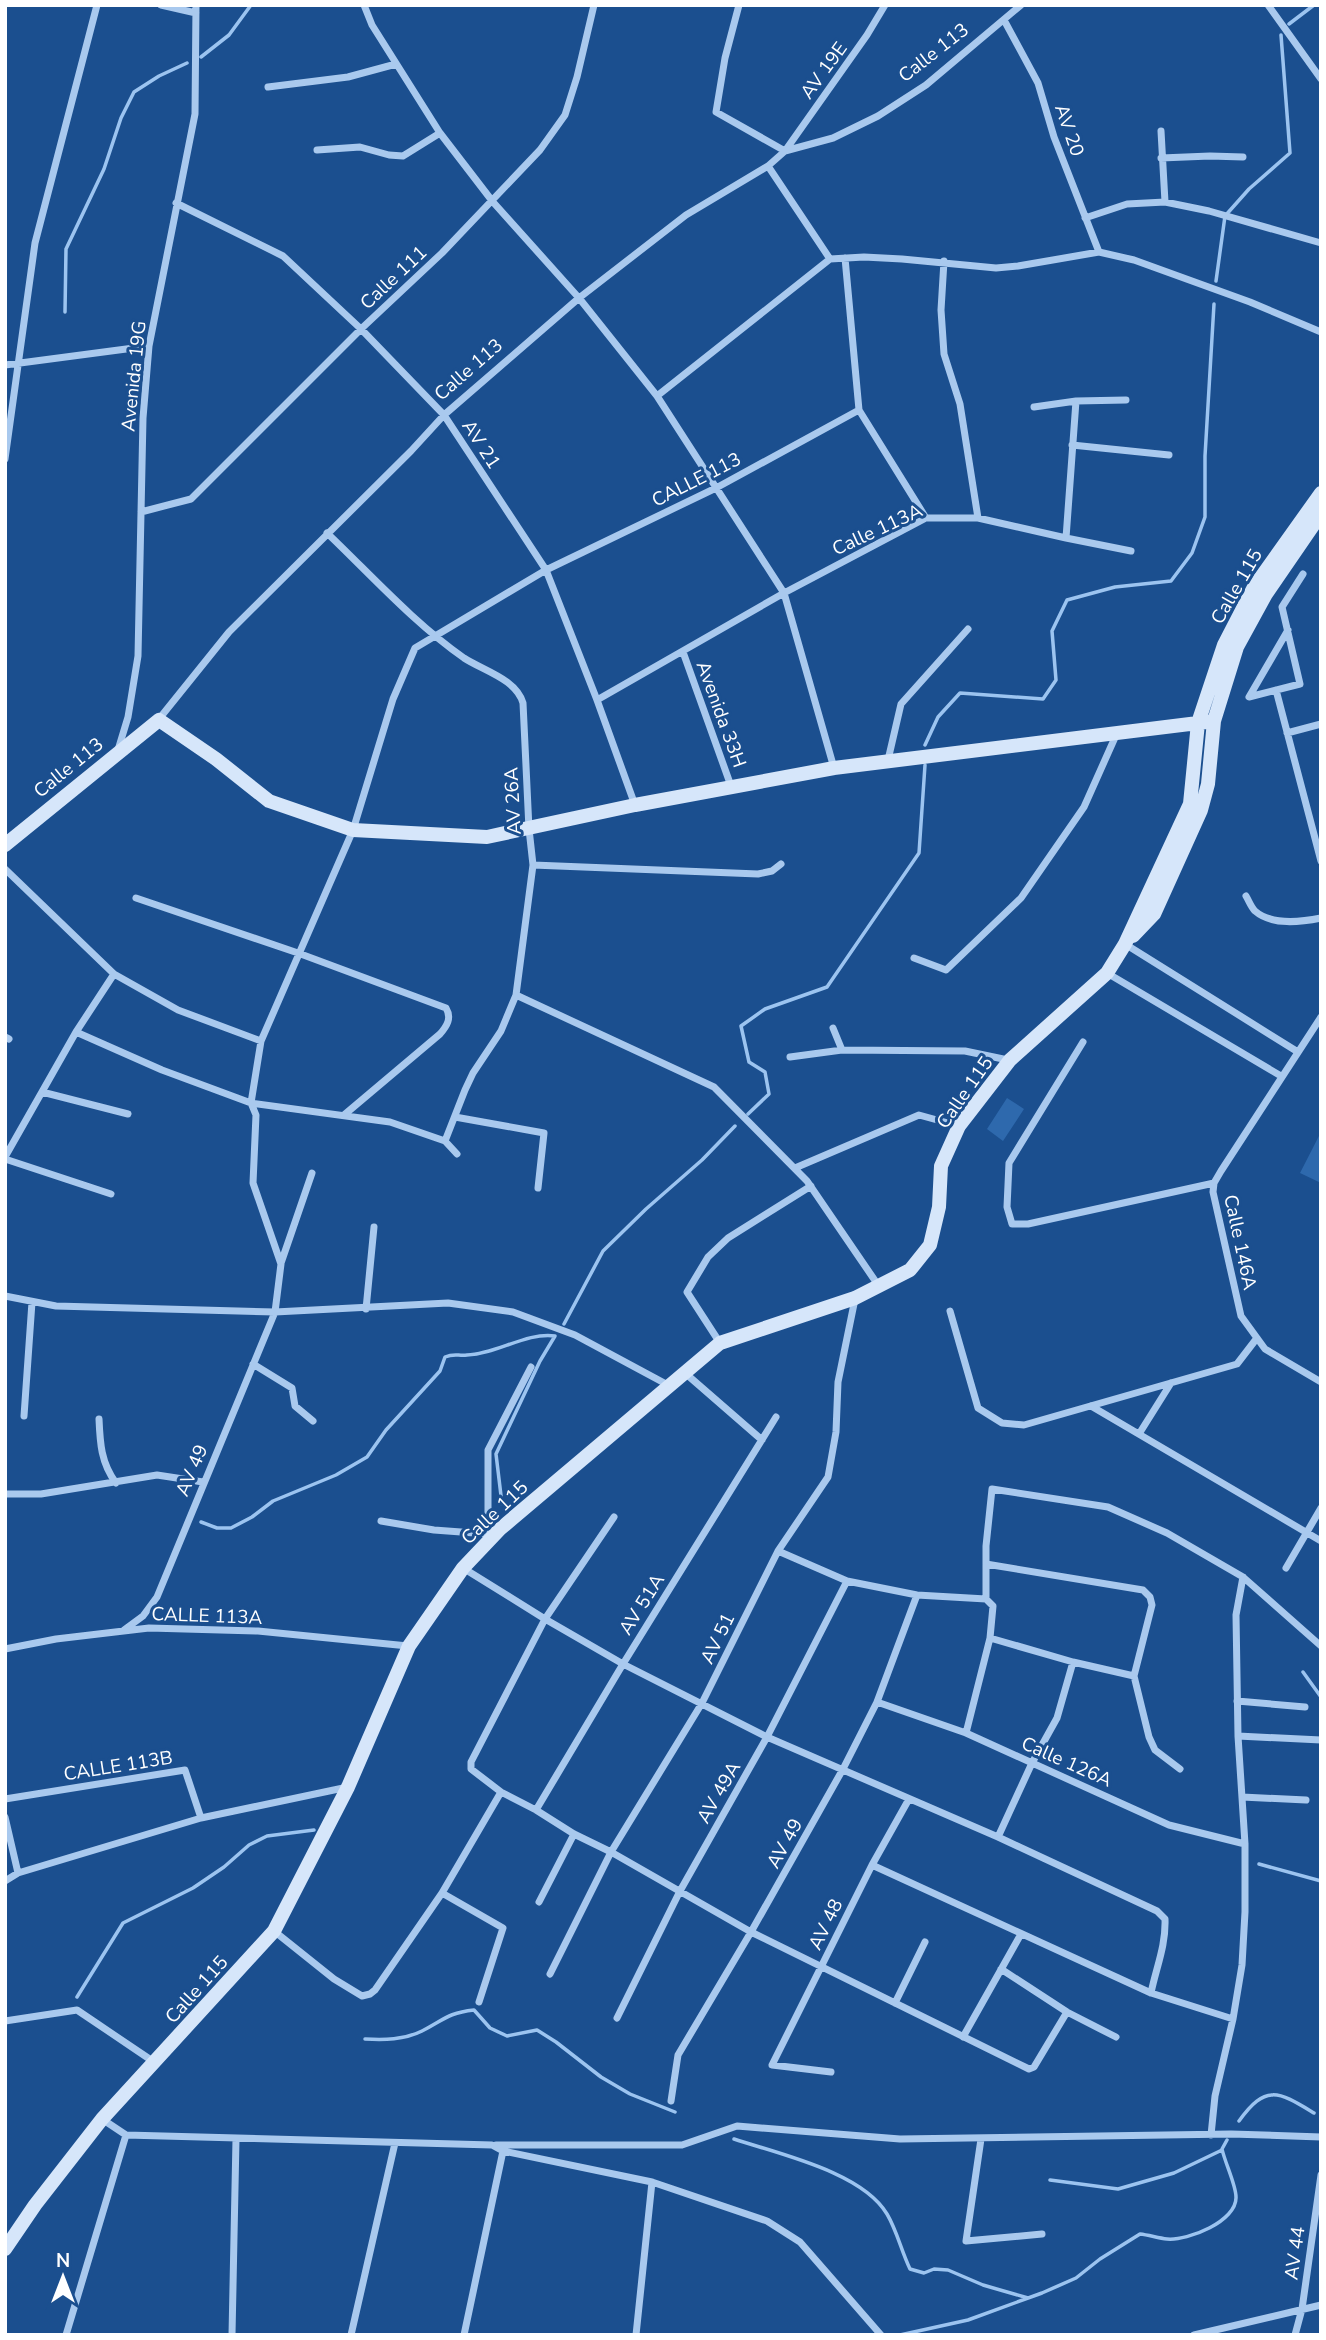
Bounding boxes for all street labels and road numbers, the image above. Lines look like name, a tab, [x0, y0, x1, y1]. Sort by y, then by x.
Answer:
street label: Calle 113	[893, 17, 974, 89]
street label: AV 19E	[794, 37, 853, 104]
street label: AV 20	[1048, 101, 1090, 160]
street label: Calle 111	[355, 240, 433, 316]
street label: Avenida 19G	[115, 320, 153, 433]
street label: Calle 113	[429, 333, 508, 407]
street label: AV 21	[456, 415, 507, 474]
street label: CALLE 113	[647, 446, 746, 514]
street label: Calle 113A	[828, 498, 927, 562]
street label: Calle 115	[1205, 544, 1269, 629]
street label: Avenida 33H	[690, 657, 752, 771]
street label: Calle 113	[28, 732, 109, 804]
street label: AV 26A	[498, 766, 528, 835]
street label: Calle 115	[930, 1051, 999, 1134]
street label: Calle 146A	[1217, 1192, 1263, 1292]
street label: AV 49	[169, 1441, 214, 1500]
street label: Calle 115	[456, 1475, 534, 1551]
street label: AV 51A	[613, 1569, 671, 1640]
street label: CALLE 113A	[151, 1601, 263, 1631]
street label: AV 51	[694, 1609, 741, 1668]
street label: Calle 126A	[1017, 1730, 1116, 1794]
street label: CALLE 113B	[62, 1745, 174, 1787]
street label: AV 49A	[691, 1757, 747, 1828]
street label: AV 49	[761, 1814, 809, 1873]
street label: AV 48	[802, 1895, 849, 1954]
street label: Calle 115	[159, 1950, 234, 2029]
street label: AV 44	[1278, 2225, 1312, 2281]

